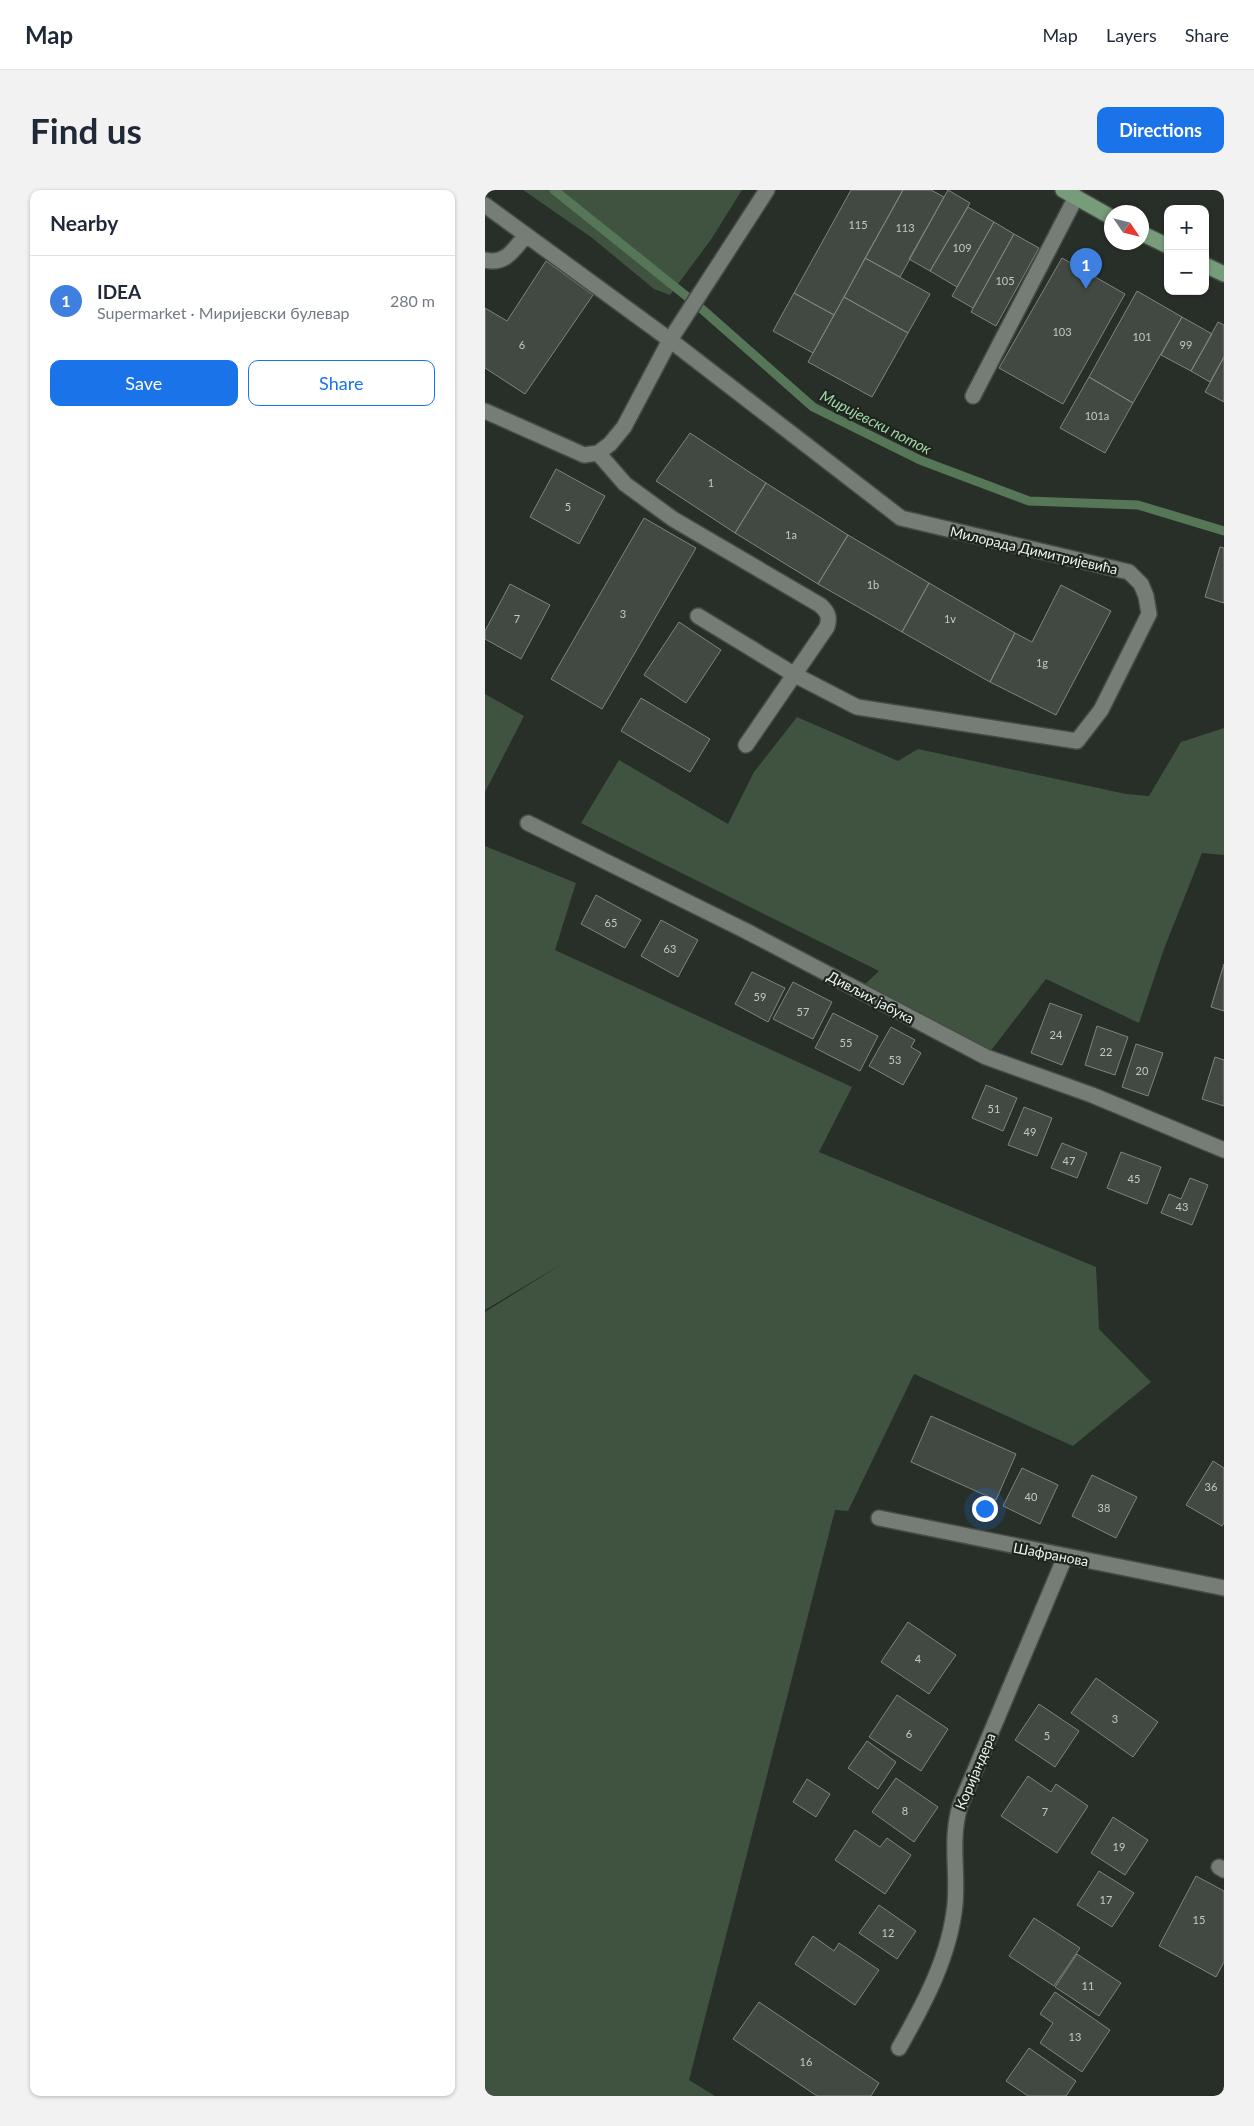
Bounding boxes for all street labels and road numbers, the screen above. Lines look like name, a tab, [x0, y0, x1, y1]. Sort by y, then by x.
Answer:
street label: Милорада Димитријевића	[949, 522, 1119, 578]
street label: Дивљих јабука	[825, 967, 917, 1027]
street label: Шафранова	[1012, 1538, 1090, 1570]
street label: Коријандера	[951, 1730, 999, 1812]

